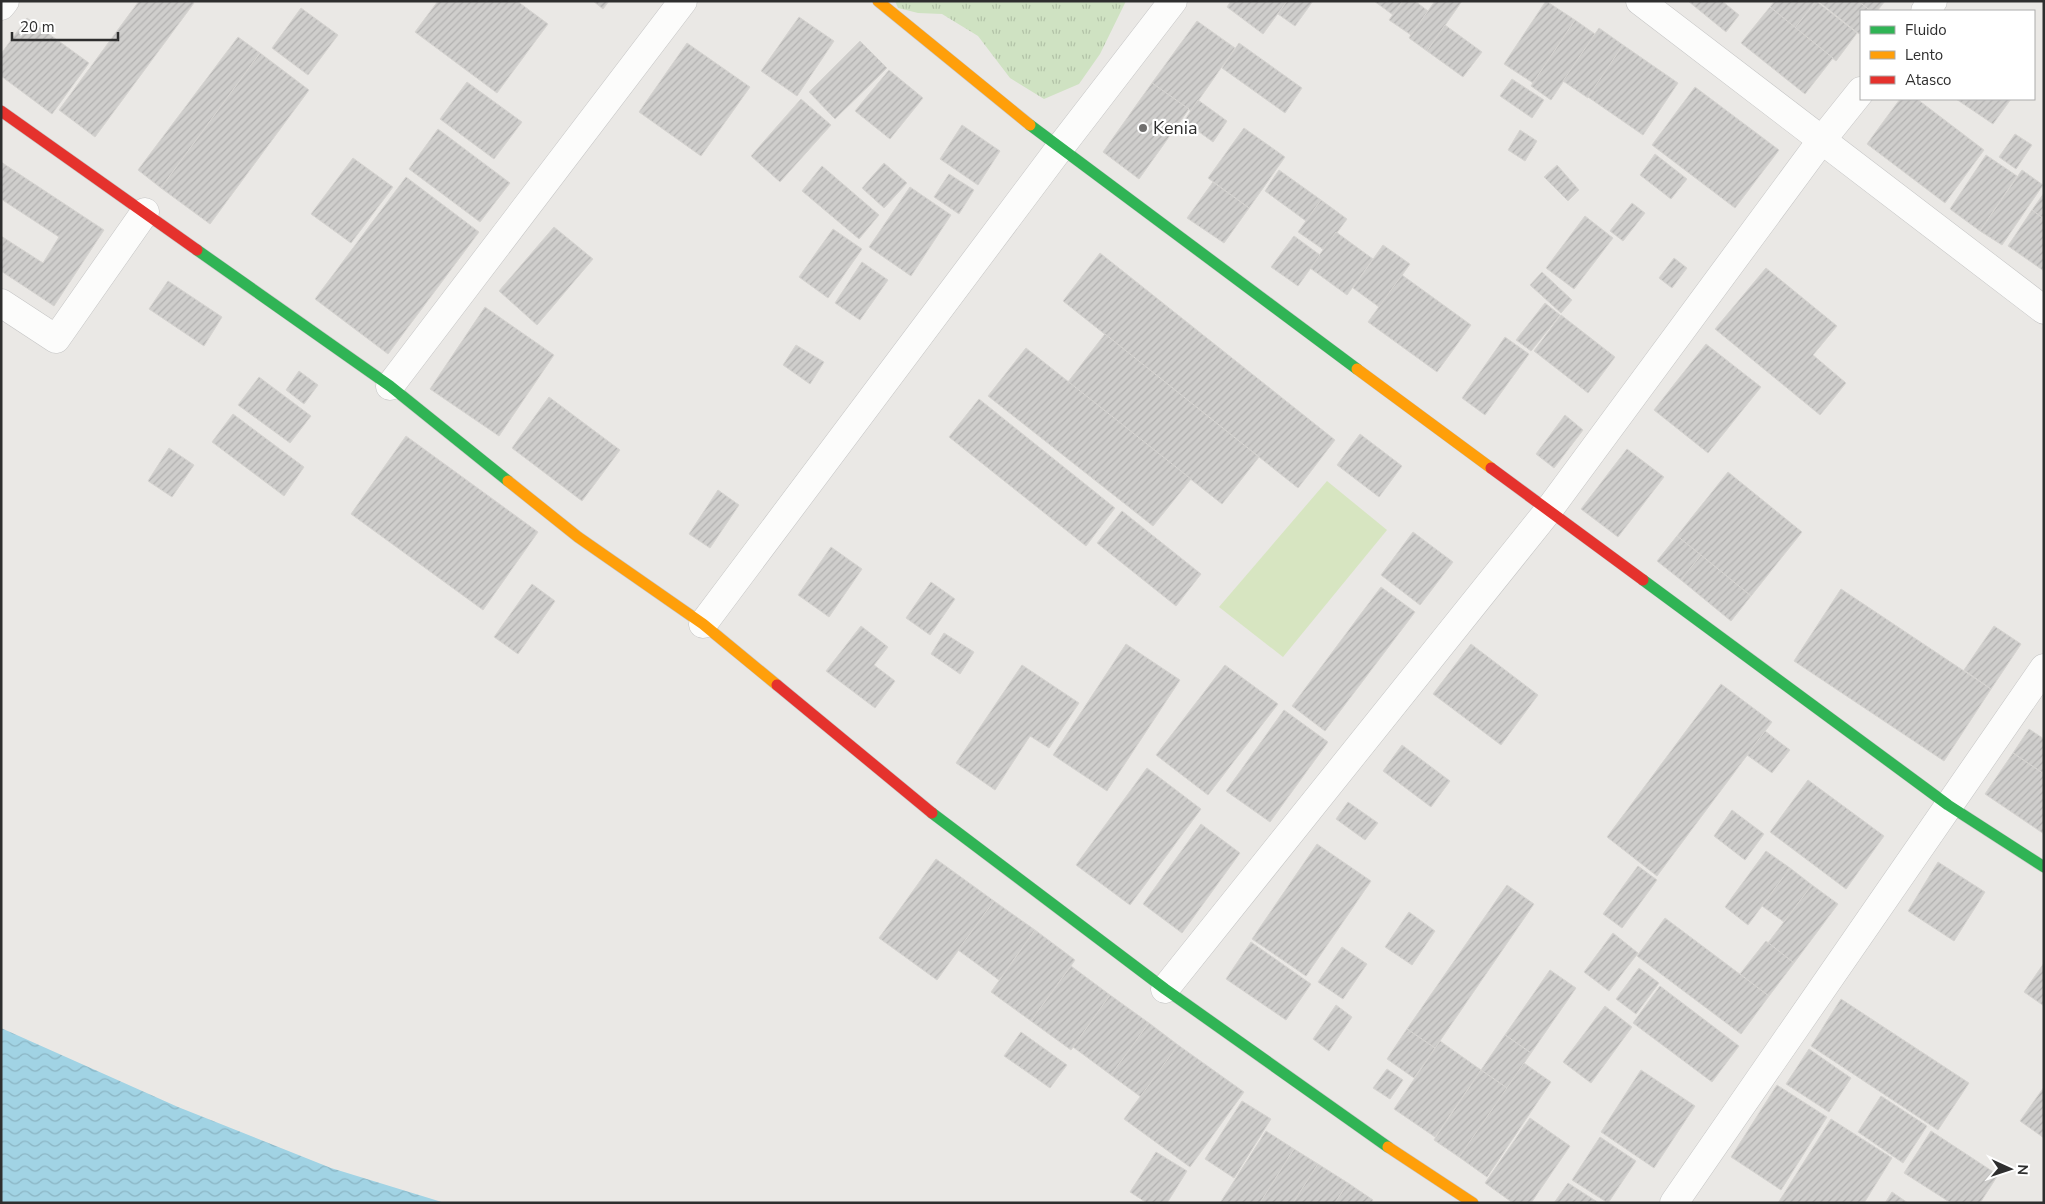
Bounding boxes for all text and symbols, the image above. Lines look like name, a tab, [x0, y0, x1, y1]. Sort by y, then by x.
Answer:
scale bar	[12, 10, 119, 42]
legend	[1860, 10, 2035, 100]
text: 20 m	[20, 17, 55, 37]
text: Fluido	[1905, 20, 1947, 40]
text: Lento	[1905, 45, 1943, 65]
text: Atasco	[1905, 70, 1951, 90]
place label: Kenia	[1153, 116, 1198, 140]
marker: Kenia	[1137, 122, 1149, 134]
north arrow	[1985, 1144, 2035, 1194]
text: N	[2013, 1164, 2032, 1175]

